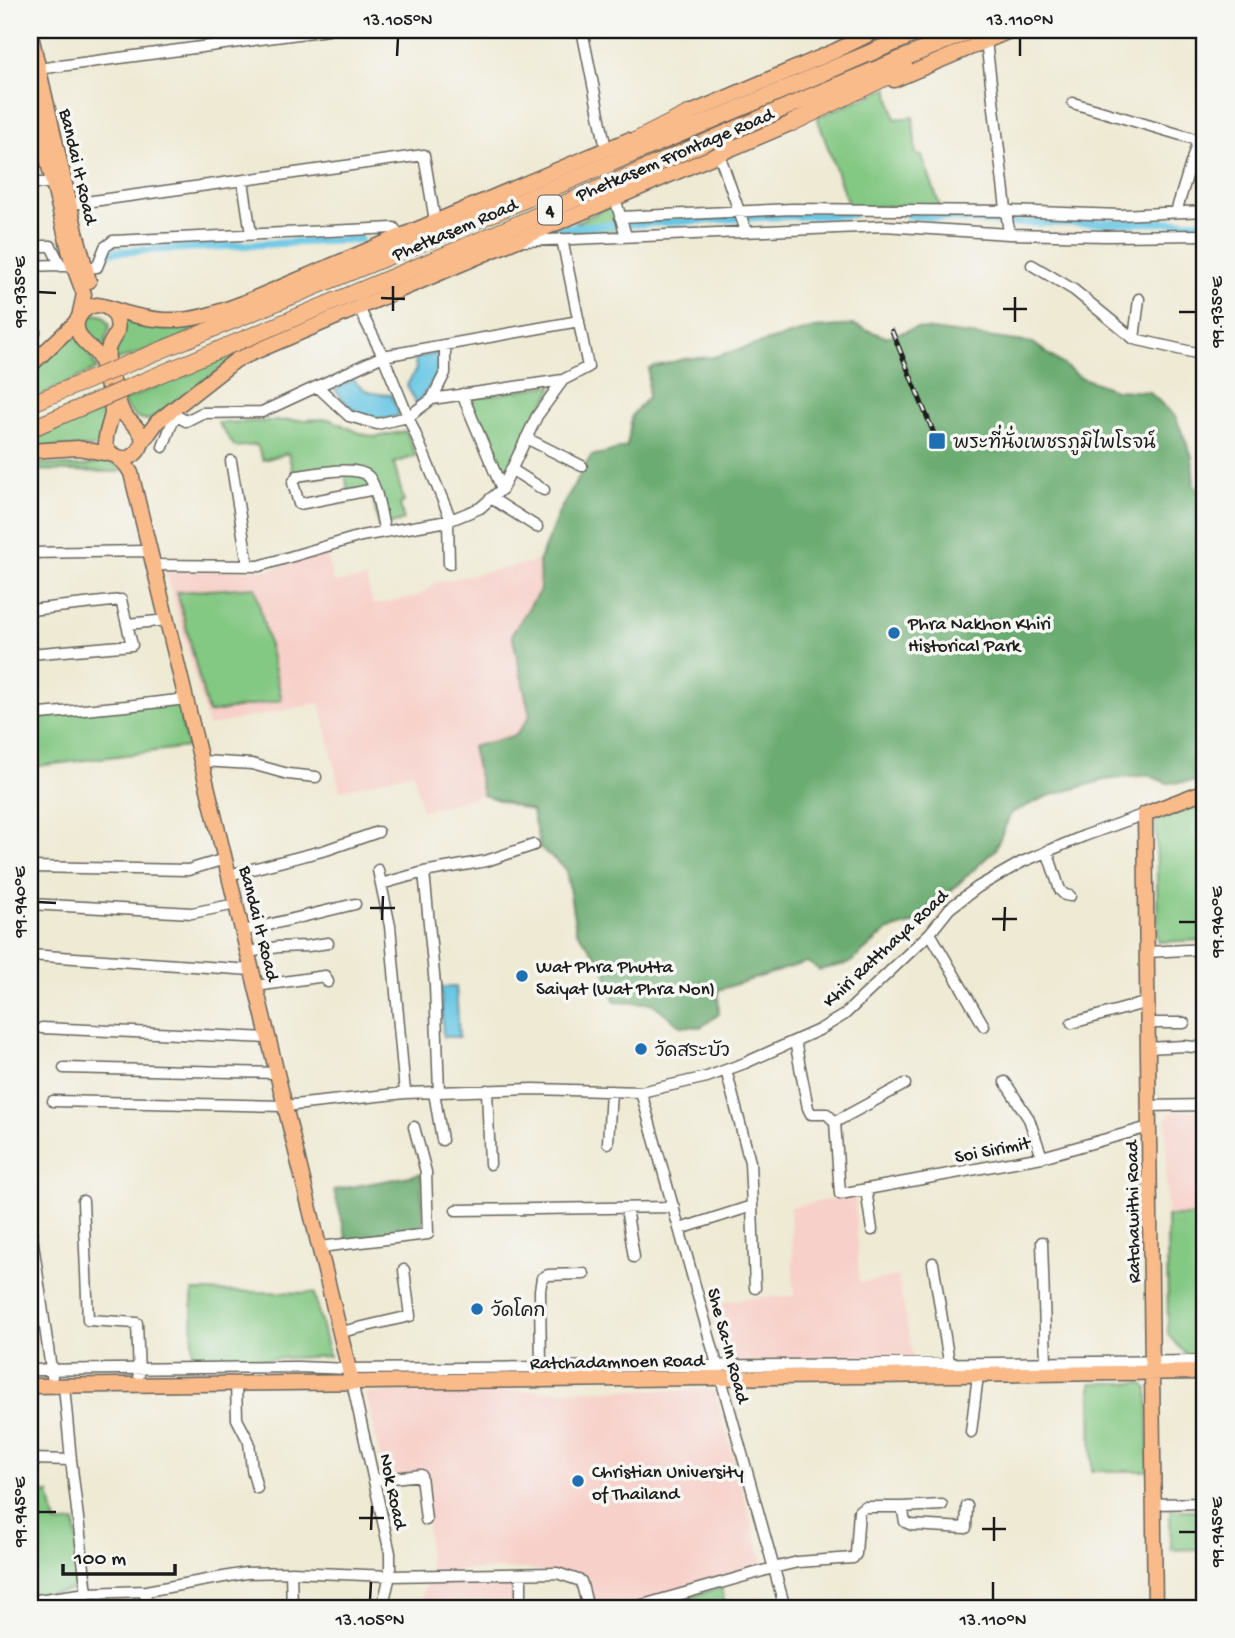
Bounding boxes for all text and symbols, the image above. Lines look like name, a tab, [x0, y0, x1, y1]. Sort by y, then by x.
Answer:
text: 13.105°N	[362, 11, 433, 32]
text: 13.110°N	[986, 11, 1053, 32]
street label: Phetkasem Frontage Road	[572, 103, 779, 209]
street label: Bandai It Road	[52, 106, 101, 229]
street label: Phetkasem Road	[388, 194, 523, 268]
road number: 4	[538, 196, 562, 224]
text: 99.935°E	[11, 256, 32, 328]
text: 99.935°E	[1208, 276, 1229, 348]
place label: พระที่นั่งเพชรภูมิไพโรจน์	[953, 424, 1156, 456]
marker: พระที่นั่งเพชรภูมิไพโรจน์	[927, 431, 947, 451]
place label: Phra Nakhon Khiri Historical Park	[907, 614, 1051, 659]
marker: Phra Nakhon Khiri Historical Park	[886, 625, 902, 641]
street label: Bandai It Road	[232, 863, 283, 986]
text: 99.940°E	[11, 866, 32, 938]
street label: Khiri Ratthaya Road	[819, 884, 955, 1013]
text: 99.940°E	[1208, 886, 1229, 958]
place label: Wat Phra Phutta Saiyat (Wat Phra Non)	[536, 957, 715, 1002]
marker: Wat Phra Phutta Saiyat (Wat Phra Non)	[514, 968, 530, 984]
place label: วัดสระบัว	[655, 1039, 730, 1064]
marker: วัดสระบัว	[633, 1041, 649, 1057]
street label: Soi Sirimit	[953, 1132, 1035, 1170]
street label: Ratchawithi Road	[1122, 1139, 1147, 1283]
street label: She Sa-In Road	[700, 1286, 754, 1408]
place label: วัดโคก	[491, 1297, 546, 1324]
marker: วัดโคก	[469, 1301, 485, 1317]
street label: Ratchadamnoen Road	[530, 1350, 706, 1377]
street label: Nok Road	[372, 1452, 411, 1533]
place label: Christian University of Thailand	[592, 1462, 744, 1507]
marker: Christian University of Thailand	[570, 1473, 586, 1489]
text: 99.945°E	[11, 1476, 32, 1548]
text: 99.945°E	[1208, 1496, 1229, 1568]
scale bar	[63, 1533, 175, 1577]
text: 100 m	[73, 1548, 126, 1573]
text: 13.105°N	[334, 1611, 405, 1632]
text: 13.110°N	[959, 1611, 1026, 1632]

